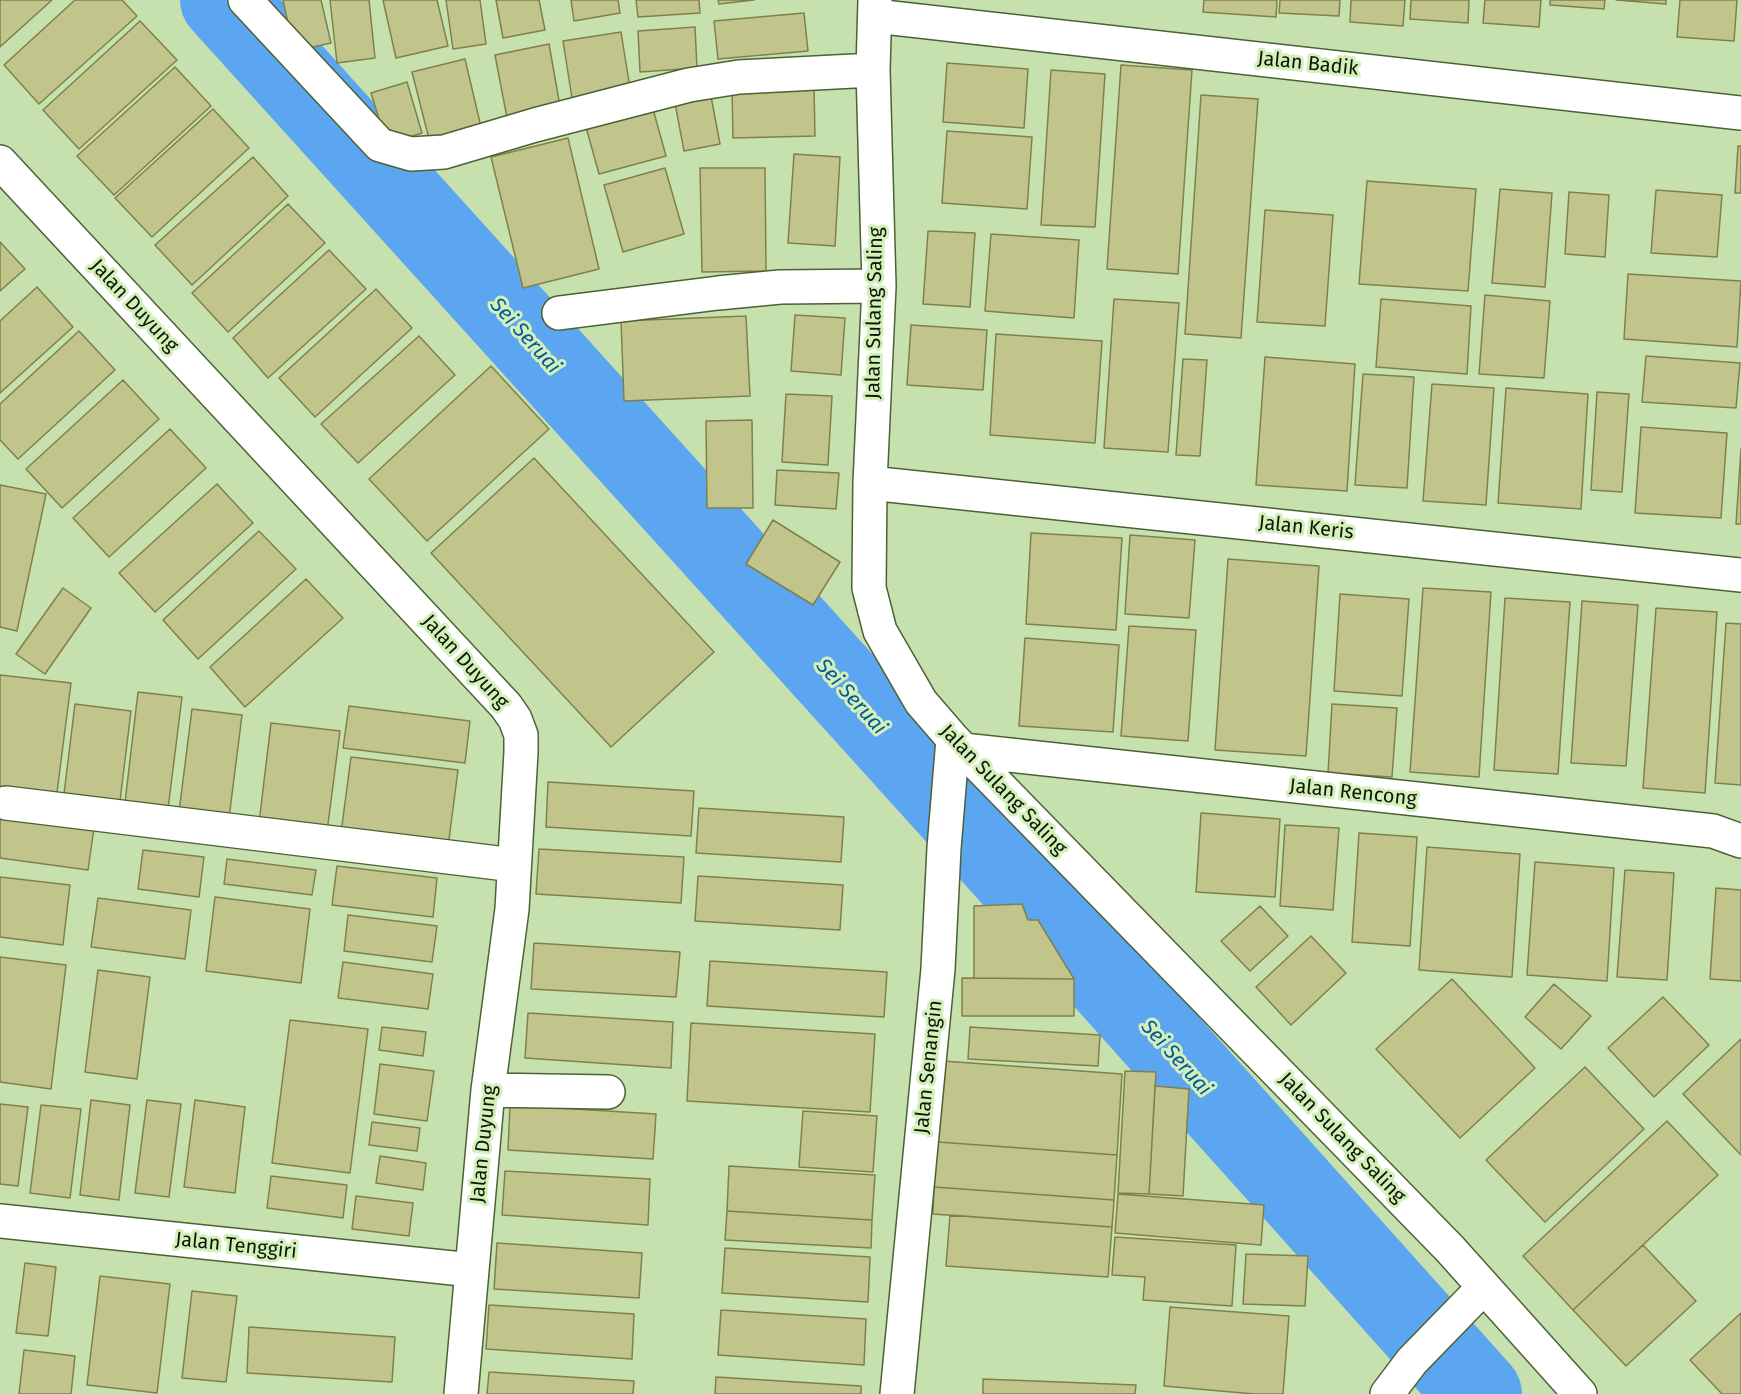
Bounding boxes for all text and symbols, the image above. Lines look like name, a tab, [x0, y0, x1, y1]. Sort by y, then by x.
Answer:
street label: Jalan Badik	[1256, 47, 1360, 81]
street label: Jalan Sulang Saling	[861, 227, 889, 399]
street label: Jalan Duyung	[85, 254, 183, 358]
water label: Sei Seruai	[484, 293, 566, 379]
street label: Jalan Keris	[1257, 511, 1355, 545]
street label: Jalan Duyung	[416, 610, 514, 714]
water label: Sei Seruai	[810, 654, 892, 740]
street label: Jalan Sulang Saling	[935, 720, 1071, 860]
street label: Jalan Rencong	[1288, 774, 1418, 812]
street label: Jalan Senangin	[910, 999, 948, 1135]
water label: Sei Seruai	[1135, 1015, 1217, 1101]
street label: Jalan Sulang Saling	[1274, 1068, 1410, 1208]
street label: Jalan Duyung	[466, 1084, 502, 1204]
street label: Jalan Tenggiri	[174, 1228, 298, 1264]

